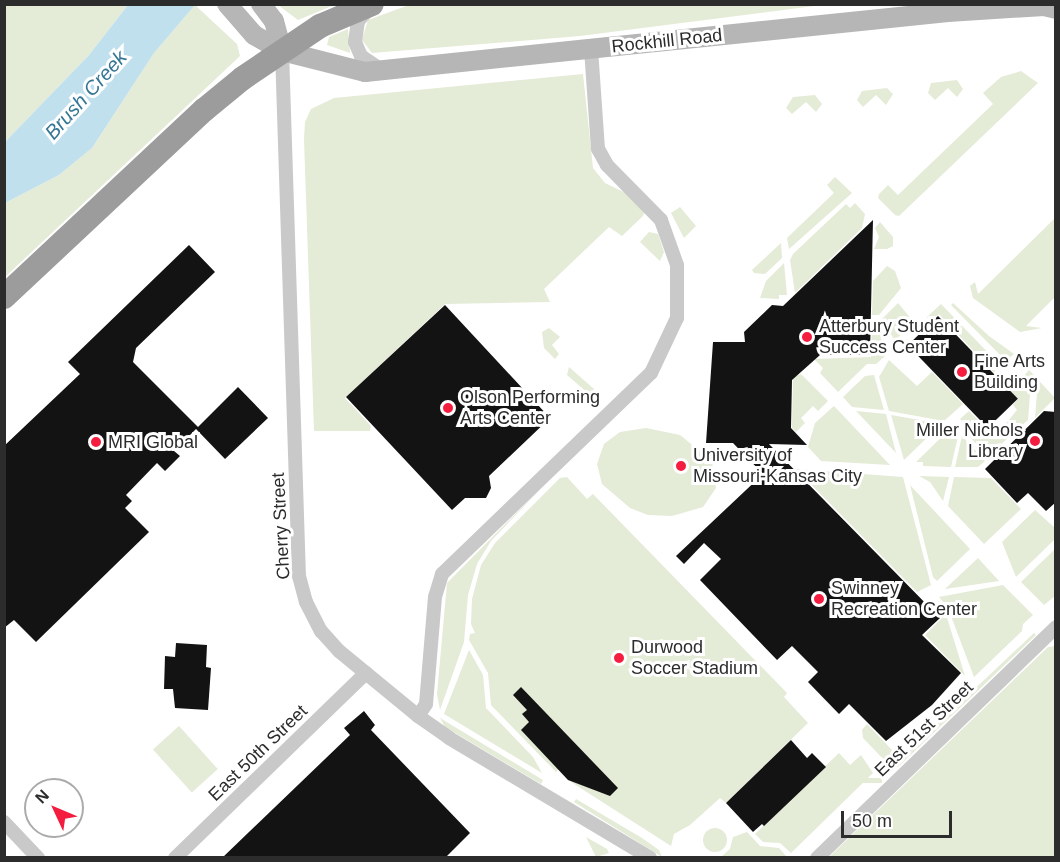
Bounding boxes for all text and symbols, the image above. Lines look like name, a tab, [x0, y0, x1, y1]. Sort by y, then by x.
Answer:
street label: Rockhill Road	[611, 24, 723, 58]
water label: Brush Creek	[40, 46, 132, 144]
place label: Atterbury Student Success Center	[819, 316, 959, 358]
marker: Atterbury Student Success Center	[800, 330, 814, 344]
place label: Fine Arts Building	[974, 351, 1046, 394]
marker: Fine Arts Building	[955, 365, 969, 379]
place label: Olson Performing Arts Center	[460, 387, 600, 430]
marker: Olson Performing Arts Center	[441, 401, 455, 415]
place label: Miller Nichols Library	[916, 420, 1023, 462]
place label: MRI Global	[108, 431, 198, 453]
marker: Miller Nichols Library	[1028, 434, 1042, 448]
marker: MRI Global	[89, 435, 103, 449]
place label: University of Missouri-Kansas City	[693, 445, 862, 488]
marker: University of Missouri-Kansas City	[674, 459, 688, 473]
street label: Cherry Street	[267, 472, 295, 580]
place label: Swinney Recreation Center	[831, 578, 977, 620]
marker: Swinney Recreation Center	[812, 592, 826, 606]
place label: Durwood Soccer Stadium	[631, 637, 758, 680]
marker: Durwood Soccer Stadium	[612, 651, 626, 665]
street label: East 51st Street	[870, 677, 978, 781]
street label: East 50th Street	[204, 700, 312, 806]
north arrow	[24, 778, 84, 838]
text: N	[32, 786, 52, 807]
scale bar	[844, 799, 955, 837]
text: 50 m	[852, 811, 892, 831]

